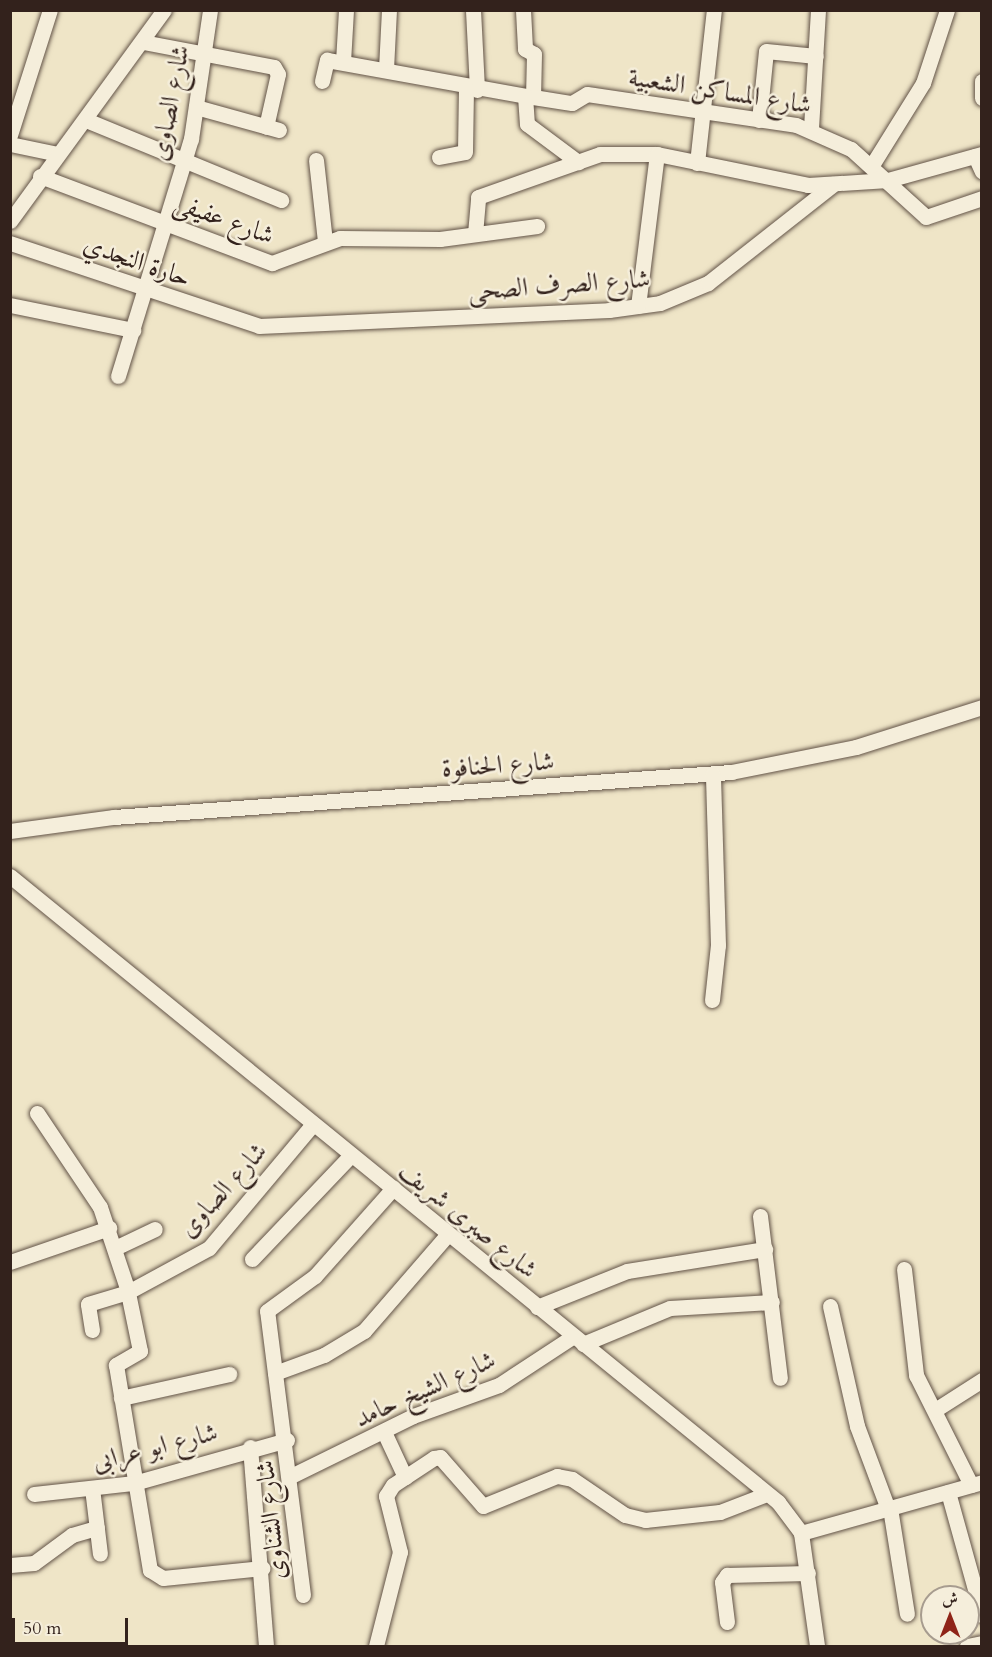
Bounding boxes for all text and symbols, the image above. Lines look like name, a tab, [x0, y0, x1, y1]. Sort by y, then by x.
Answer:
street label: شارع الصاوى	[143, 42, 197, 164]
street label: شارع المساكن الشعبية	[626, 61, 814, 121]
street label: شارع عفيفى	[170, 187, 278, 251]
street label: حارة النجدي	[79, 228, 195, 294]
street label: شارع الصرف الصحى	[467, 263, 651, 307]
street label: شارع الحنافوة	[441, 746, 555, 784]
street label: شارع الصاوى	[172, 1136, 274, 1244]
street label: شارع صبرى شريف	[393, 1155, 543, 1285]
street label: شارع الشيخ حامد	[350, 1344, 500, 1434]
street label: شارع ابو عرابى	[89, 1416, 221, 1478]
street label: شارع الشناوى	[249, 1459, 293, 1581]
north arrow	[920, 1585, 980, 1645]
text: ش	[942, 1588, 958, 1610]
scale bar	[15, 1606, 130, 1644]
text: 50 m	[23, 1616, 62, 1641]

